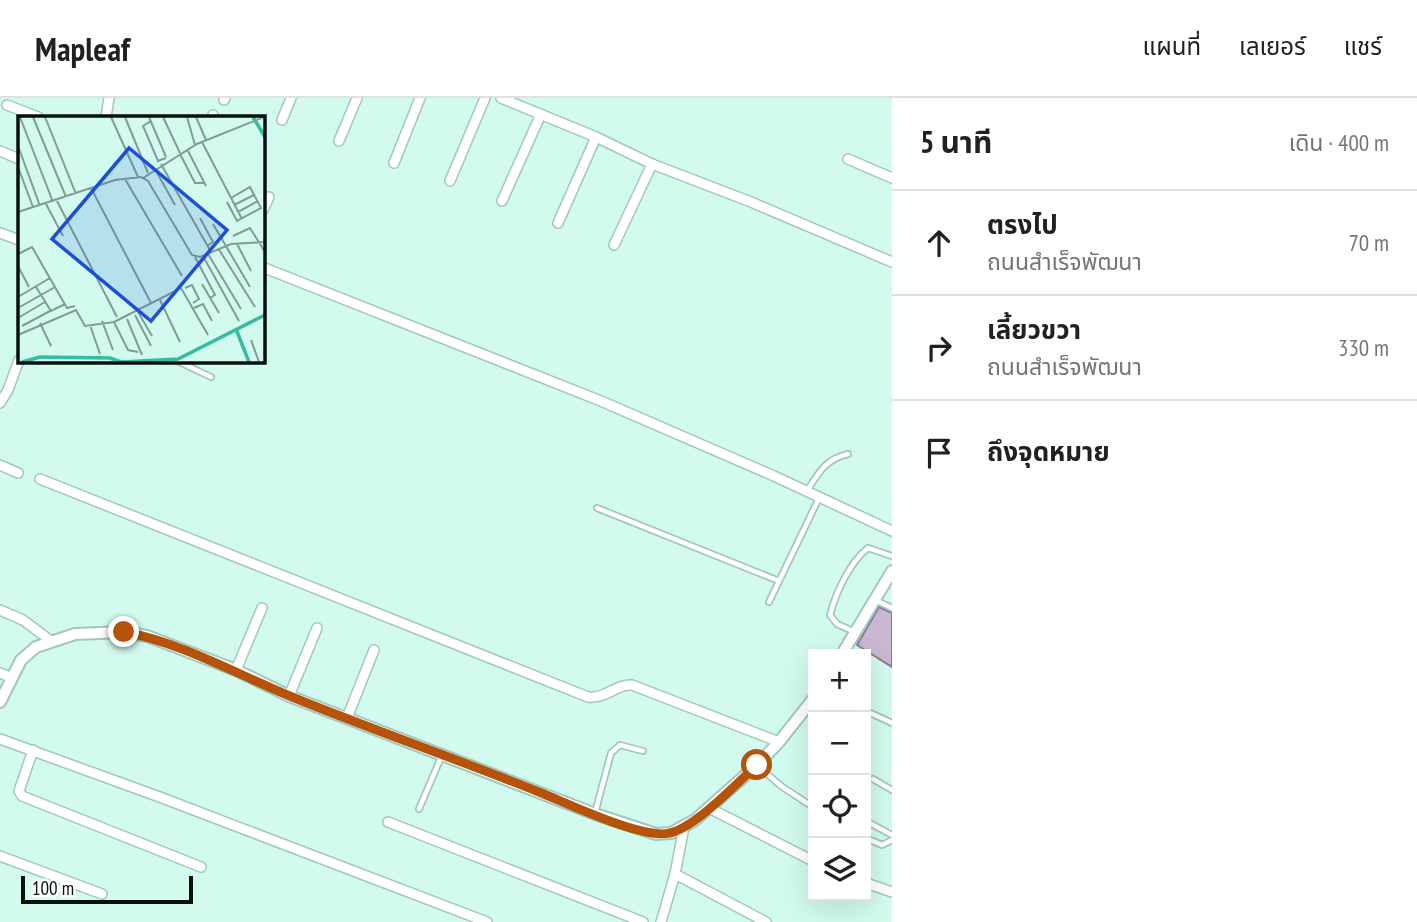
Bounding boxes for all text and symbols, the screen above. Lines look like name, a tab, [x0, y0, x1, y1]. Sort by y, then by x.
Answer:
text: Mapleaf	[35, 27, 130, 70]
text: แผนที่	[1143, 31, 1201, 62]
text: เลเยอร์	[1239, 31, 1306, 62]
text: แชร์	[1344, 31, 1382, 62]
inset map	[18, 116, 264, 362]
text: 5 นาที	[920, 122, 992, 161]
text: เดิน · 400 m	[1289, 128, 1389, 157]
text: ตรงไป	[987, 208, 1058, 241]
icon: ahead	[920, 224, 958, 262]
text: 70 m	[1348, 228, 1389, 257]
text: ถนนสำเร็จพัฒนา	[987, 247, 1142, 276]
text: เลี้ยวขวา	[987, 313, 1081, 346]
icon: right	[920, 329, 958, 367]
text: 330 m	[1338, 333, 1389, 362]
text: ถนนสำเร็จพัฒนา	[987, 352, 1142, 381]
icon: arrive	[920, 434, 958, 472]
text: ถึงจุดหมาย	[987, 435, 1110, 468]
route end	[108, 616, 139, 647]
map controls	[808, 649, 871, 901]
button: +	[808, 649, 871, 712]
button: −	[808, 712, 871, 775]
route start	[741, 749, 772, 780]
button: locate	[808, 775, 871, 838]
button: layers	[808, 838, 871, 901]
scale bar	[21, 873, 192, 905]
text: 100 m	[32, 876, 74, 900]

